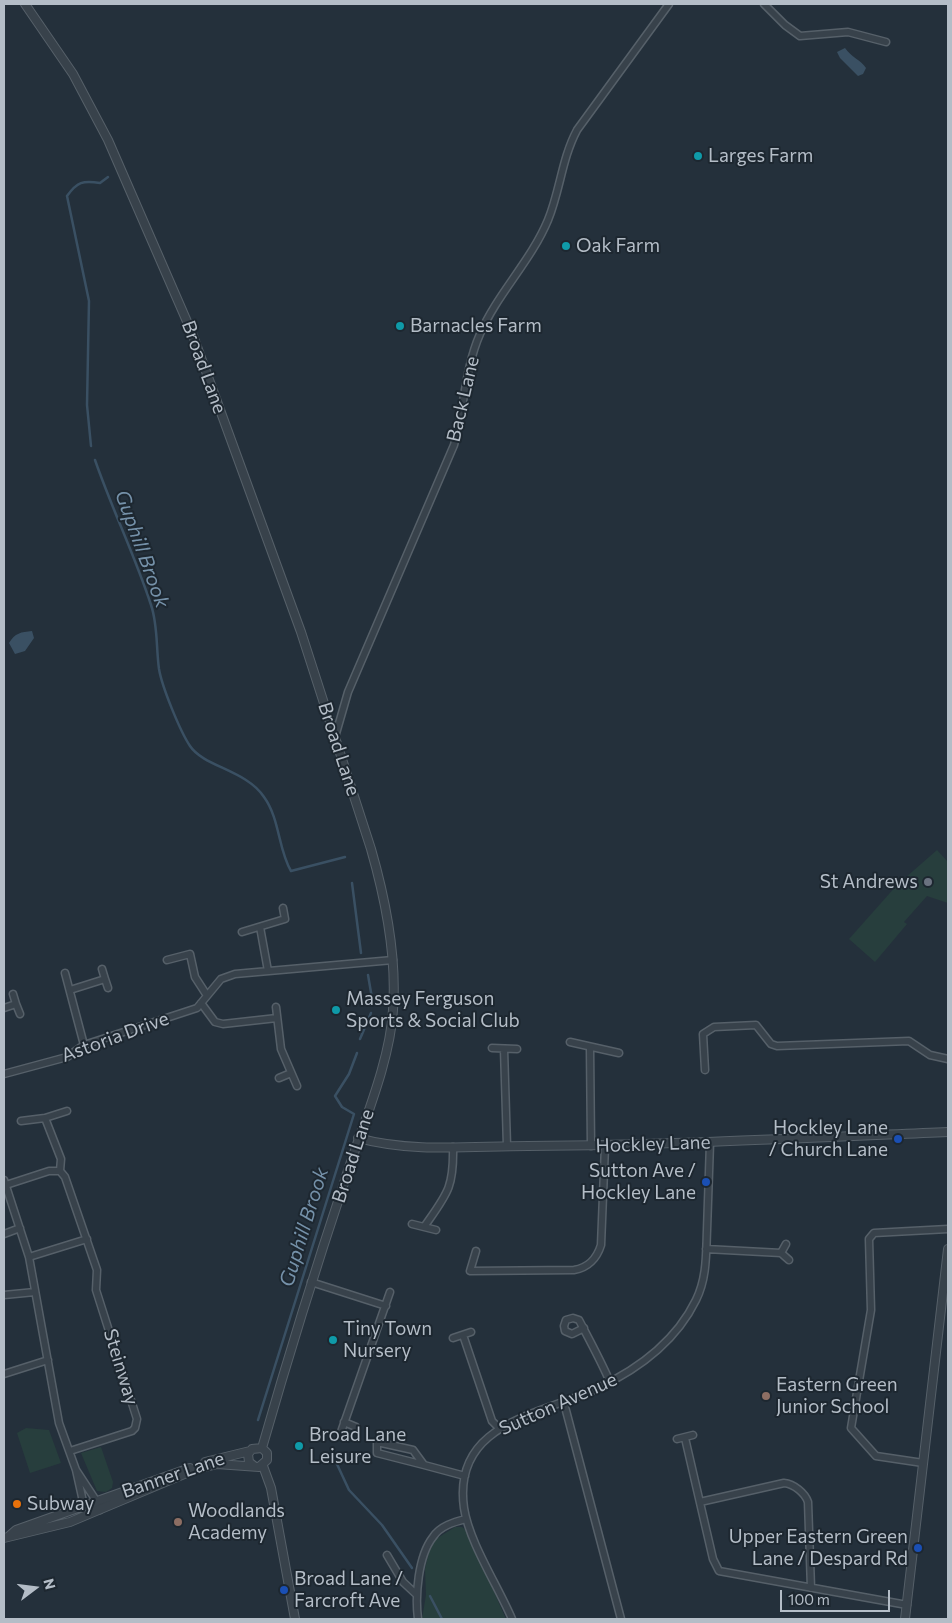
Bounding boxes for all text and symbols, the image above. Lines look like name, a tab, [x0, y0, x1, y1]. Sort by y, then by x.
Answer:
place label: Larges Farm	[708, 145, 813, 167]
marker: Larges Farm	[692, 150, 704, 162]
place label: Oak Farm	[576, 235, 660, 257]
marker: Oak Farm	[560, 240, 572, 252]
place label: Barnacles Farm	[410, 315, 542, 337]
street label: Broad Lane	[177, 317, 231, 417]
marker: Barnacles Farm	[394, 320, 406, 332]
street label: Back Lane	[442, 354, 484, 444]
water label: Guphill Brook	[110, 487, 174, 611]
street label: Broad Lane	[313, 699, 365, 799]
place label: St Andrews	[820, 871, 918, 893]
marker: St Andrews	[922, 876, 934, 888]
place label: Massey Ferguson Sports & Social Club	[346, 988, 520, 1032]
marker: Massey Ferguson Sports & Social Club	[330, 1004, 342, 1016]
street label: Astoria Drive	[58, 1007, 172, 1067]
street label: Broad Lane	[327, 1106, 379, 1206]
place label: Hockley Lane / Church Lane	[768, 1117, 888, 1161]
street label: Hockley Lane	[595, 1131, 711, 1157]
marker: Hockley Lane / Church Lane	[892, 1133, 904, 1145]
place label: Sutton Ave / Hockley Lane	[581, 1160, 696, 1204]
water label: Guphill Brook	[274, 1164, 334, 1290]
marker: Sutton Ave / Hockley Lane	[700, 1176, 712, 1188]
place label: Tiny Town Nursery	[343, 1318, 432, 1362]
street label: Steinway	[99, 1326, 143, 1408]
marker: Tiny Town Nursery	[327, 1334, 339, 1346]
street label: Sutton Avenue	[496, 1368, 620, 1440]
place label: Eastern Green Junior School	[776, 1374, 898, 1418]
marker: Eastern Green Junior School	[760, 1390, 772, 1402]
place label: Broad Lane Leisure	[309, 1424, 406, 1468]
marker: Broad Lane Leisure	[293, 1440, 305, 1452]
street label: Banner Lane	[119, 1447, 227, 1503]
place label: Subway	[27, 1493, 94, 1515]
marker: Subway	[11, 1498, 23, 1510]
place label: Woodlands Academy	[188, 1500, 285, 1544]
marker: Woodlands Academy	[172, 1516, 184, 1528]
place label: Upper Eastern Green Lane / Despard Rd	[729, 1526, 908, 1570]
marker: Upper Eastern Green Lane / Despard Rd	[912, 1542, 924, 1554]
north arrow	[10, 1563, 60, 1613]
place label: Broad Lane / Farcroft Ave	[294, 1568, 403, 1612]
text: N	[40, 1577, 60, 1591]
scale bar	[782, 1580, 892, 1612]
marker: Broad Lane / Farcroft Ave	[278, 1584, 290, 1596]
text: 100 m	[788, 1590, 830, 1608]

